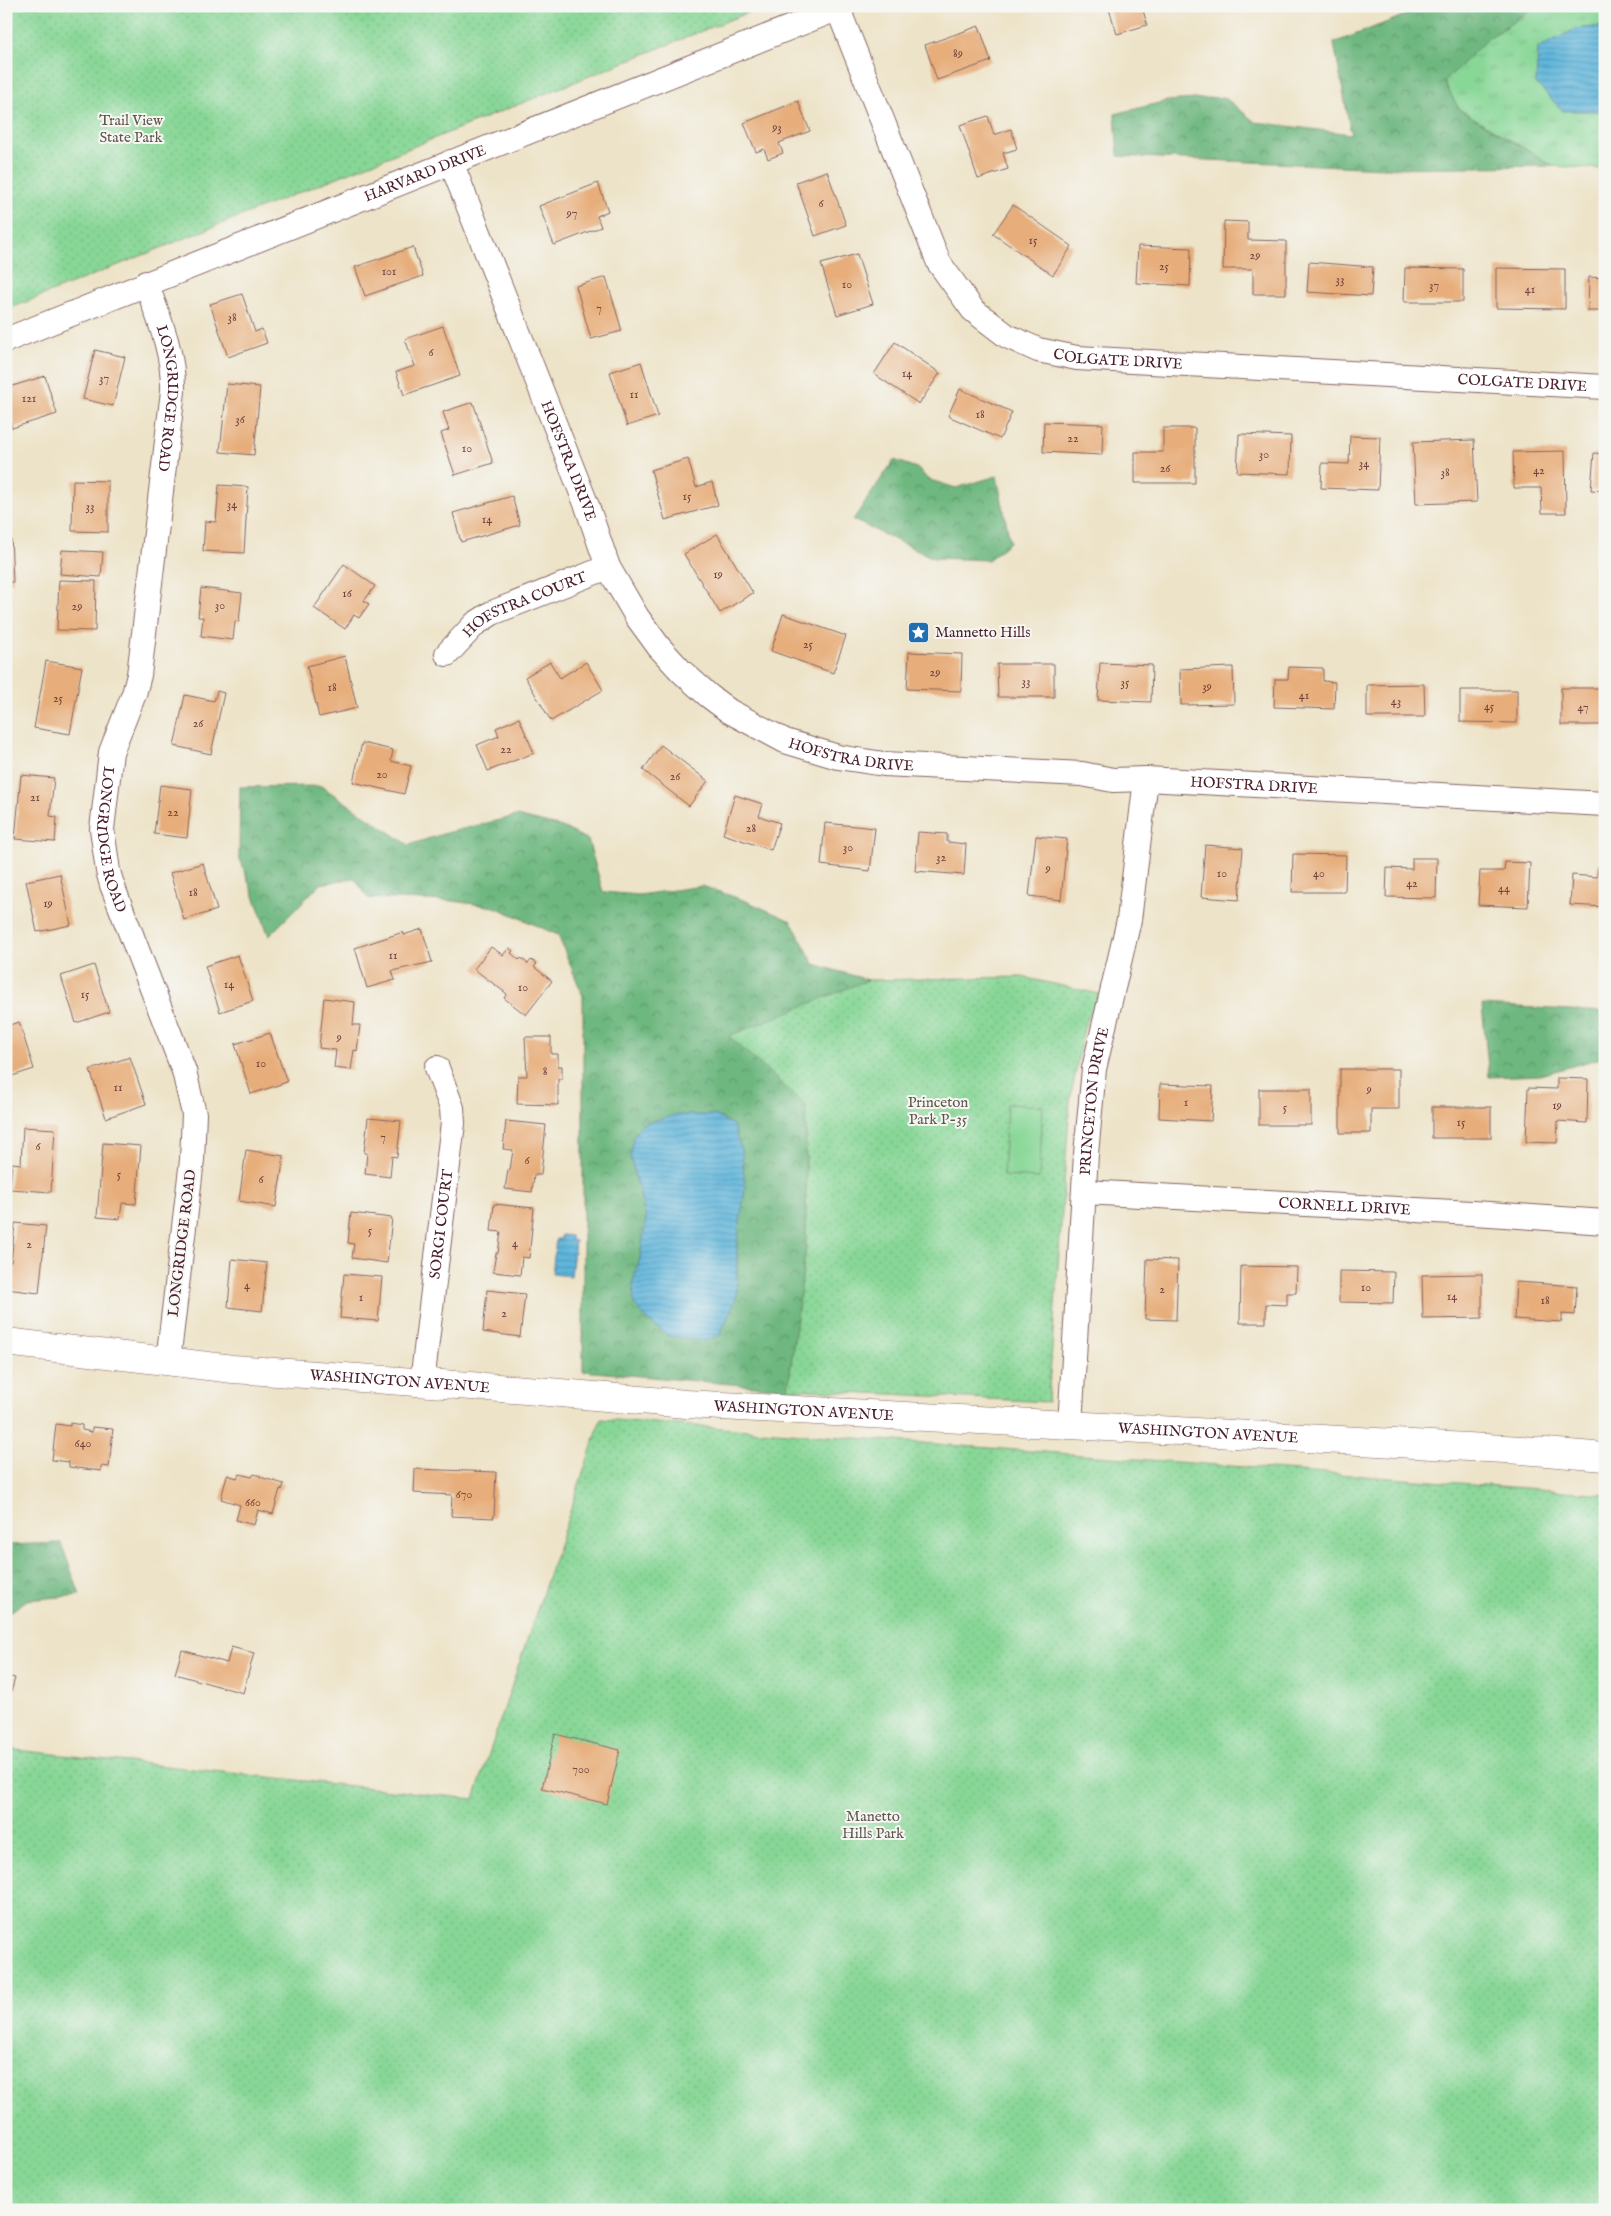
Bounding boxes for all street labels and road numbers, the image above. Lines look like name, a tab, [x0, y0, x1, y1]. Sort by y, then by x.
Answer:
street label: HARVARD DRIVE	[361, 140, 489, 206]
street label: LONGRIDGE ROAD	[152, 322, 183, 473]
street label: COLGATE DRIVE	[1052, 344, 1183, 373]
street label: COLGATE DRIVE	[1457, 369, 1588, 396]
street label: HOFSTRA DRIVE	[537, 398, 601, 523]
street label: HOFSTRA COURT	[458, 567, 589, 641]
street label: HOFSTRA DRIVE	[786, 733, 914, 775]
street label: LONGRIDGE ROAD	[92, 765, 131, 915]
street label: HOFSTRA DRIVE	[1190, 772, 1318, 798]
street label: PRINCETON DRIVE	[1075, 1025, 1113, 1176]
street label: LONGRIDGE ROAD	[164, 1168, 200, 1318]
street label: SORGI COURT	[425, 1168, 457, 1280]
street label: CORNELL DRIVE	[1278, 1193, 1411, 1219]
street label: WASHINGTON AVENUE	[309, 1365, 491, 1397]
street label: WASHINGTON AVENUE	[713, 1396, 895, 1425]
street label: WASHINGTON AVENUE	[1118, 1418, 1299, 1447]

